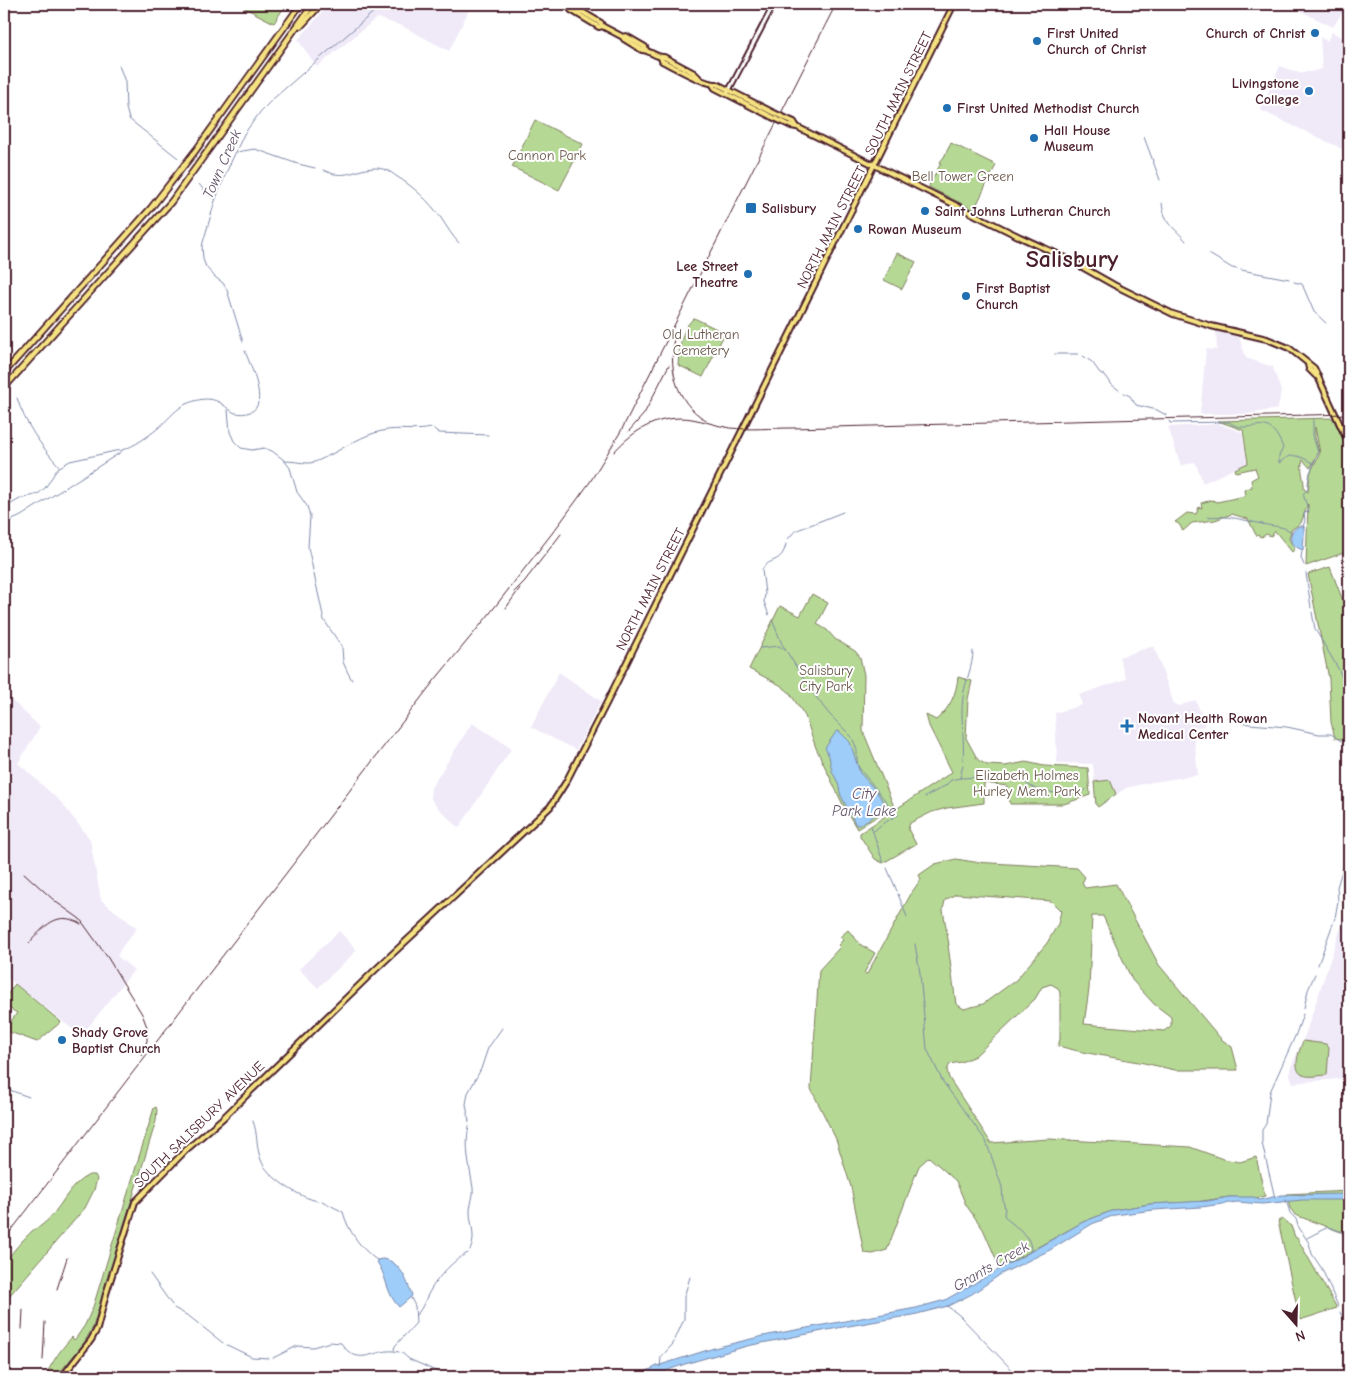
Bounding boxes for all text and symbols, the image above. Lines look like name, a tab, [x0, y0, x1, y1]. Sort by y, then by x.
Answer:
place label: First United Church of Christ	[1047, 25, 1147, 58]
place label: Church of Christ	[1206, 25, 1305, 42]
marker: Church of Christ	[1309, 27, 1321, 39]
street label: SOUTH MAIN STREET	[861, 28, 936, 158]
marker: First United Church of Christ	[1031, 35, 1043, 47]
place label: Livingstone College	[1232, 75, 1299, 108]
marker: Livingstone College	[1303, 85, 1315, 97]
place label: First United Methodist Church	[957, 100, 1139, 117]
marker: First United Methodist Church	[941, 102, 953, 114]
place label: Hall House Museum	[1044, 122, 1110, 155]
water label: Town Creek	[199, 126, 246, 201]
marker: Hall House Museum	[1028, 132, 1040, 144]
park label: Cannon Park	[508, 147, 586, 164]
street label: NORTH MAIN STREET	[793, 162, 870, 291]
park label: Bell Tower Green	[912, 168, 1014, 185]
place label: Salisbury	[762, 200, 817, 217]
marker: Salisbury	[744, 201, 758, 215]
place label: Saint Johns Lutheran Church	[935, 203, 1111, 220]
marker: Saint Johns Lutheran Church	[919, 205, 931, 217]
place label: Rowan Museum	[868, 221, 962, 238]
marker: Rowan Museum	[852, 223, 864, 235]
district label: Salisbury	[1026, 245, 1118, 273]
place label: Lee Street Theatre	[676, 258, 738, 291]
marker: Lee Street Theatre	[742, 268, 754, 280]
place label: First Baptist Church	[976, 280, 1051, 313]
marker: First Baptist Church	[960, 290, 972, 302]
park label: Old Lutheran Cemetery	[663, 326, 739, 359]
street label: NORTH MAIN STREET	[612, 524, 689, 653]
park label: Salisbury City Park	[799, 662, 853, 695]
place label: Novant Health Rowan Medical Center	[1138, 710, 1267, 743]
marker: Novant Health Rowan Medical Center	[1120, 719, 1134, 733]
park label: Elizabeth Holmes Hurley Mem. Park	[973, 767, 1081, 800]
water label: City Park Lake	[832, 785, 897, 820]
place label: Shady Grove Baptist Church	[72, 1024, 161, 1057]
marker: Shady Grove Baptist Church	[56, 1034, 68, 1046]
street label: SOUTH SALISBURY AVENUE	[130, 1057, 268, 1191]
water label: Grants Creek	[950, 1237, 1033, 1295]
north arrow	[1270, 1298, 1320, 1348]
text: N	[1293, 1326, 1307, 1345]

